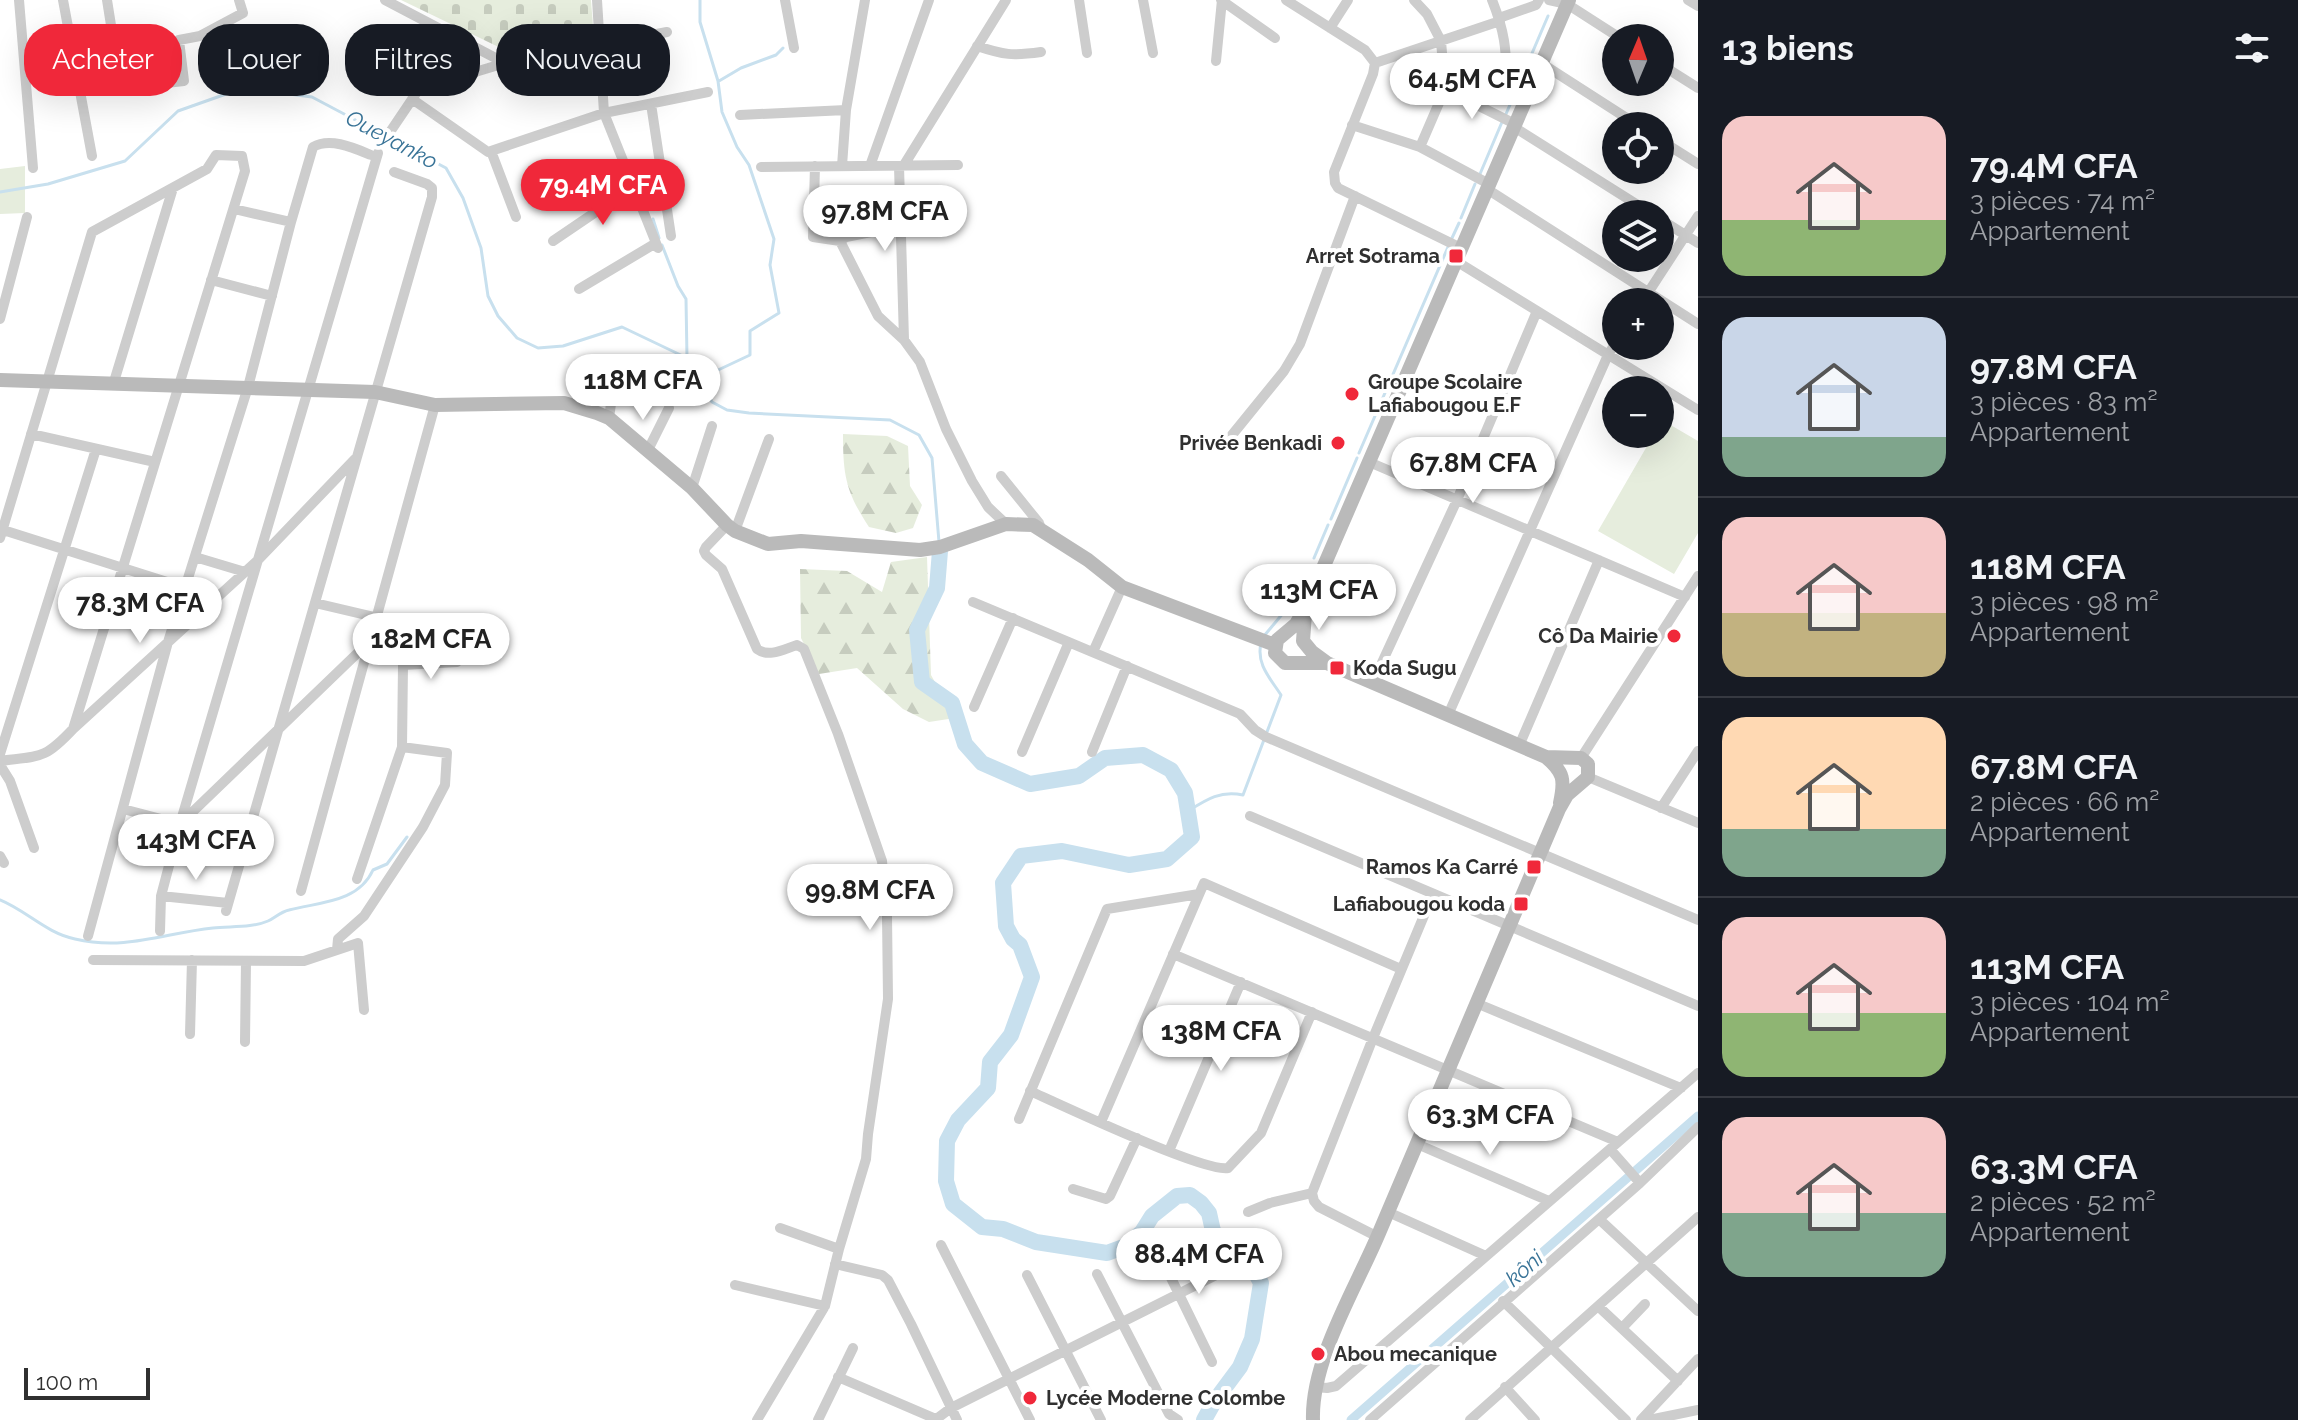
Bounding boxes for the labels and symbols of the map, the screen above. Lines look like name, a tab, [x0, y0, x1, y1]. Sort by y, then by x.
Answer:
north arrow	[1602, 24, 1674, 96]
pin: 64.5M CFA	[1380, 53, 1564, 121]
water label: Oueyanko	[342, 104, 442, 174]
pin: 79.4M CFA	[511, 159, 695, 227]
pin: 97.8M CFA	[793, 185, 977, 253]
place label: Arret Sotrama	[1306, 244, 1440, 268]
marker: Arret Sotrama	[1447, 247, 1465, 265]
pin: 118M CFA	[560, 354, 726, 422]
place label: Groupe Scolaire Lafiabougou E.F	[1368, 370, 1522, 417]
marker: Groupe Scolaire Lafiabougou E.F	[1343, 385, 1361, 403]
place label: Privée Benkadi	[1179, 431, 1322, 455]
marker: Privée Benkadi	[1329, 434, 1347, 452]
pin: 67.8M CFA	[1381, 437, 1565, 505]
pin: 113M CFA	[1236, 564, 1402, 632]
pin: 78.3M CFA	[48, 577, 232, 645]
pin: 182M CFA	[348, 613, 514, 681]
place label: Cô Da Mairie	[1538, 624, 1658, 648]
marker: Cô Da Mairie	[1665, 627, 1683, 645]
place label: Koda Sugu	[1353, 656, 1457, 680]
marker: Koda Sugu	[1328, 659, 1346, 677]
pin: 143M CFA	[113, 814, 279, 882]
place label: Ramos Ka Carré	[1366, 855, 1518, 879]
marker: Ramos Ka Carré	[1525, 858, 1543, 876]
pin: 99.8M CFA	[778, 864, 962, 932]
place label: Lafiabougou koda	[1333, 892, 1505, 916]
marker: Lafiabougou koda	[1512, 895, 1530, 913]
pin: 138M CFA	[1138, 1005, 1304, 1073]
pin: 63.3M CFA	[1398, 1089, 1582, 1157]
pin: 88.4M CFA	[1107, 1228, 1291, 1296]
water label: kôni	[1500, 1244, 1549, 1291]
place label: Abou mecanique	[1334, 1342, 1497, 1366]
marker: Abou mecanique	[1309, 1345, 1327, 1363]
scale bar	[24, 1364, 150, 1400]
place label: Lycée Moderne Colombe	[1046, 1386, 1285, 1410]
marker: Lycée Moderne Colombe	[1021, 1389, 1039, 1407]

